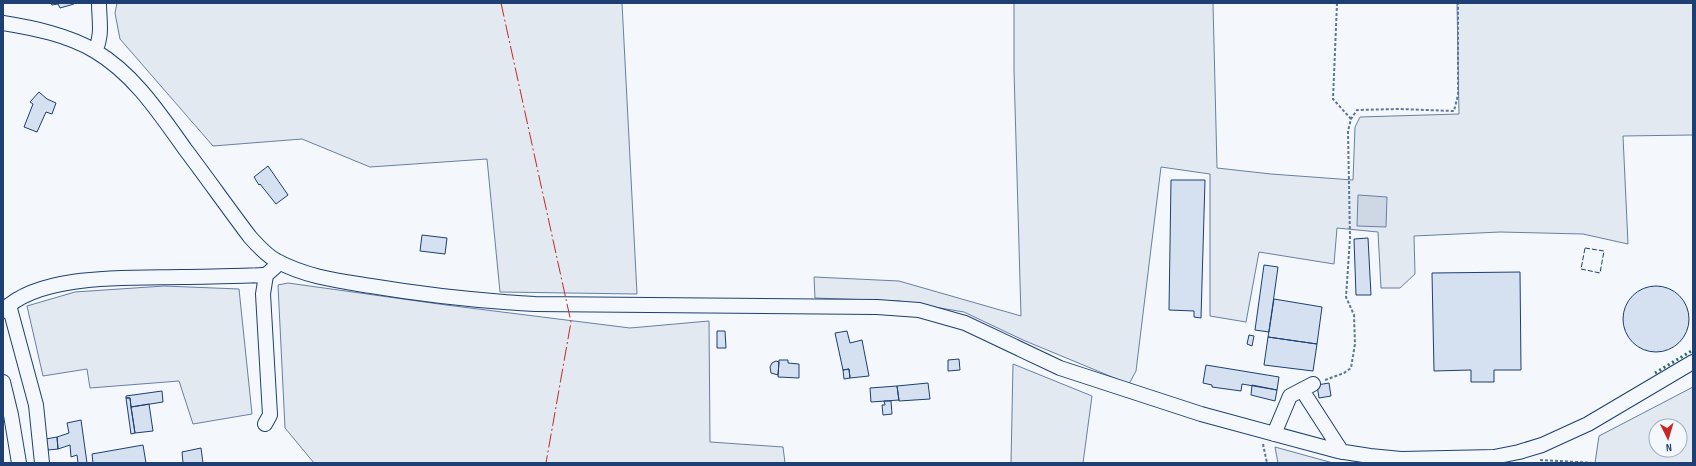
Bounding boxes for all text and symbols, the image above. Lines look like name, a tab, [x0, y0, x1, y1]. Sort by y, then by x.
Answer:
north arrow	[1648, 418, 1688, 458]
text: N	[1665, 441, 1672, 454]

